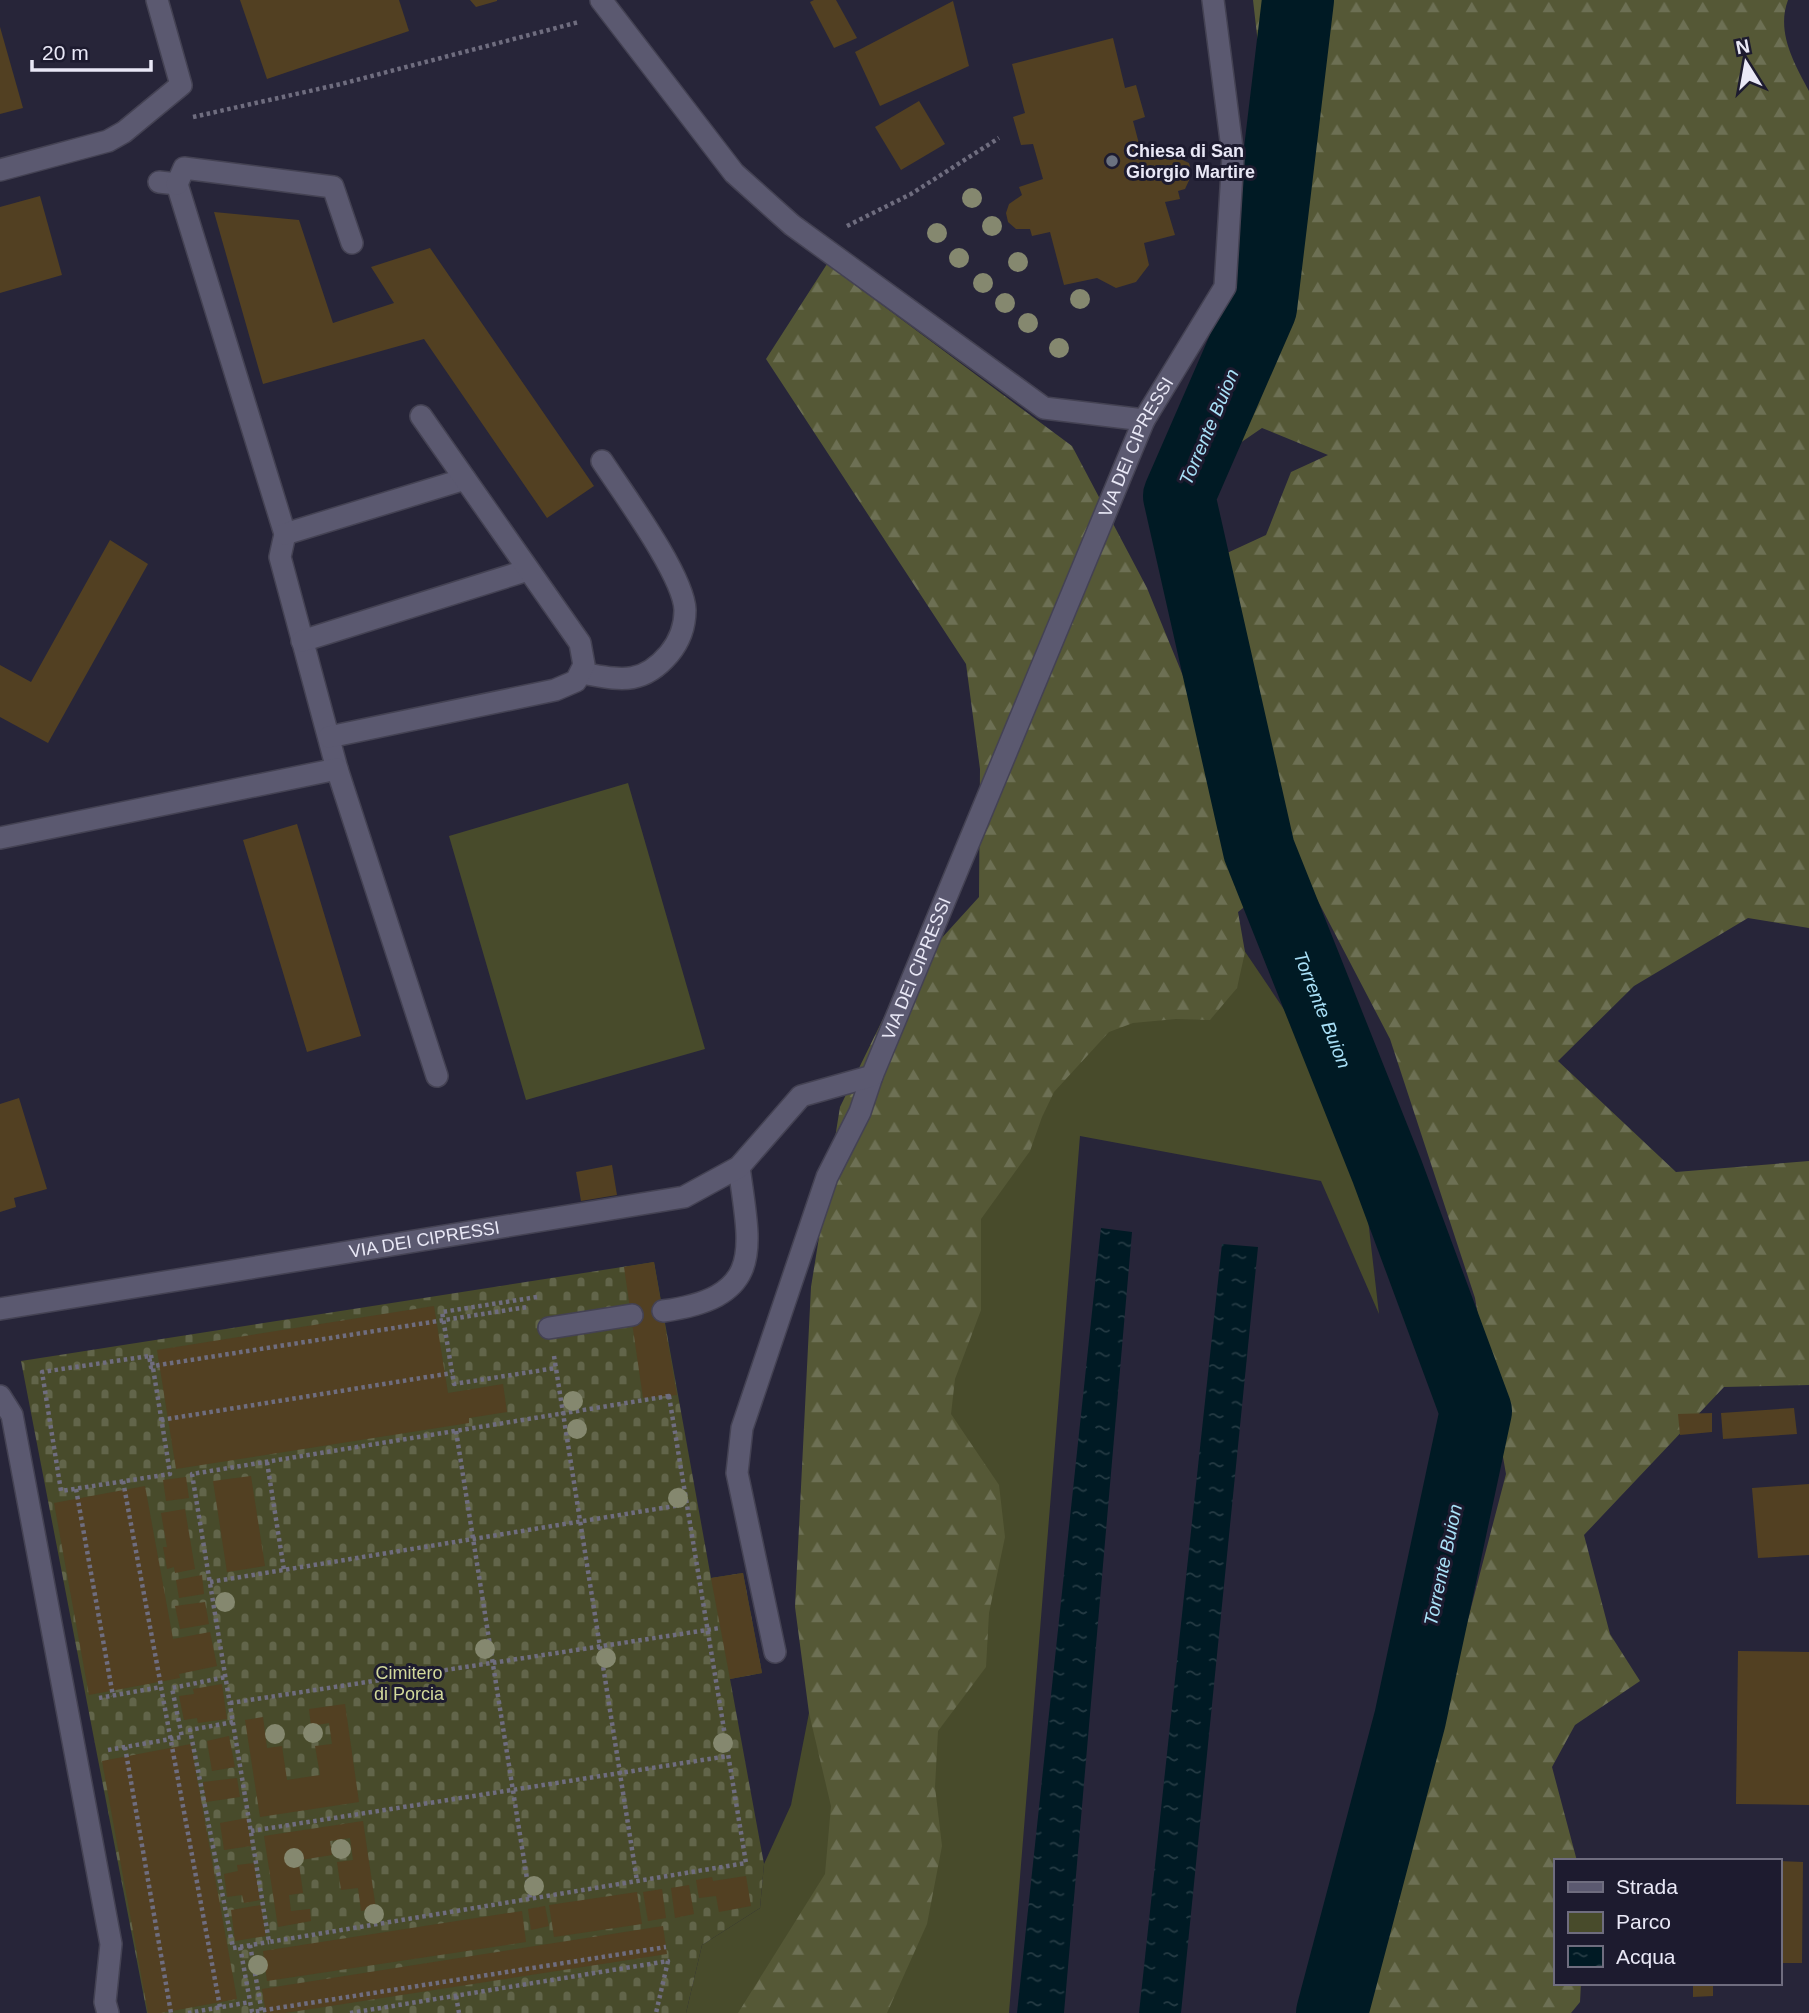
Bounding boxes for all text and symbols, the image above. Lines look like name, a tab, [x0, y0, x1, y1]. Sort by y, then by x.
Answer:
scale bar	[32, 28, 150, 72]
north arrow	[1711, 28, 1781, 98]
text: N	[1734, 35, 1752, 58]
text: 20 m	[42, 41, 89, 64]
place label: Chiesa di San Giorgio Martire	[1126, 141, 1255, 182]
marker: Chiesa di San Giorgio Martire	[1104, 153, 1120, 169]
water label: Torrente Buion	[1175, 366, 1243, 488]
street label: VIA DEI CIPRESSI	[1095, 374, 1178, 520]
street label: VIA DEI CIPRESSI	[878, 895, 955, 1043]
water label: Torrente Buion	[1290, 948, 1355, 1071]
street label: VIA DEI CIPRESSI	[348, 1217, 501, 1262]
water label: Torrente Buion	[1420, 1502, 1466, 1628]
park label: Cimitero di Porcia	[374, 1663, 445, 1704]
legend	[1554, 1859, 1781, 1985]
text: Strada	[1616, 1875, 1678, 1898]
text: Parco	[1616, 1910, 1671, 1933]
text: Acqua	[1616, 1945, 1676, 1968]

